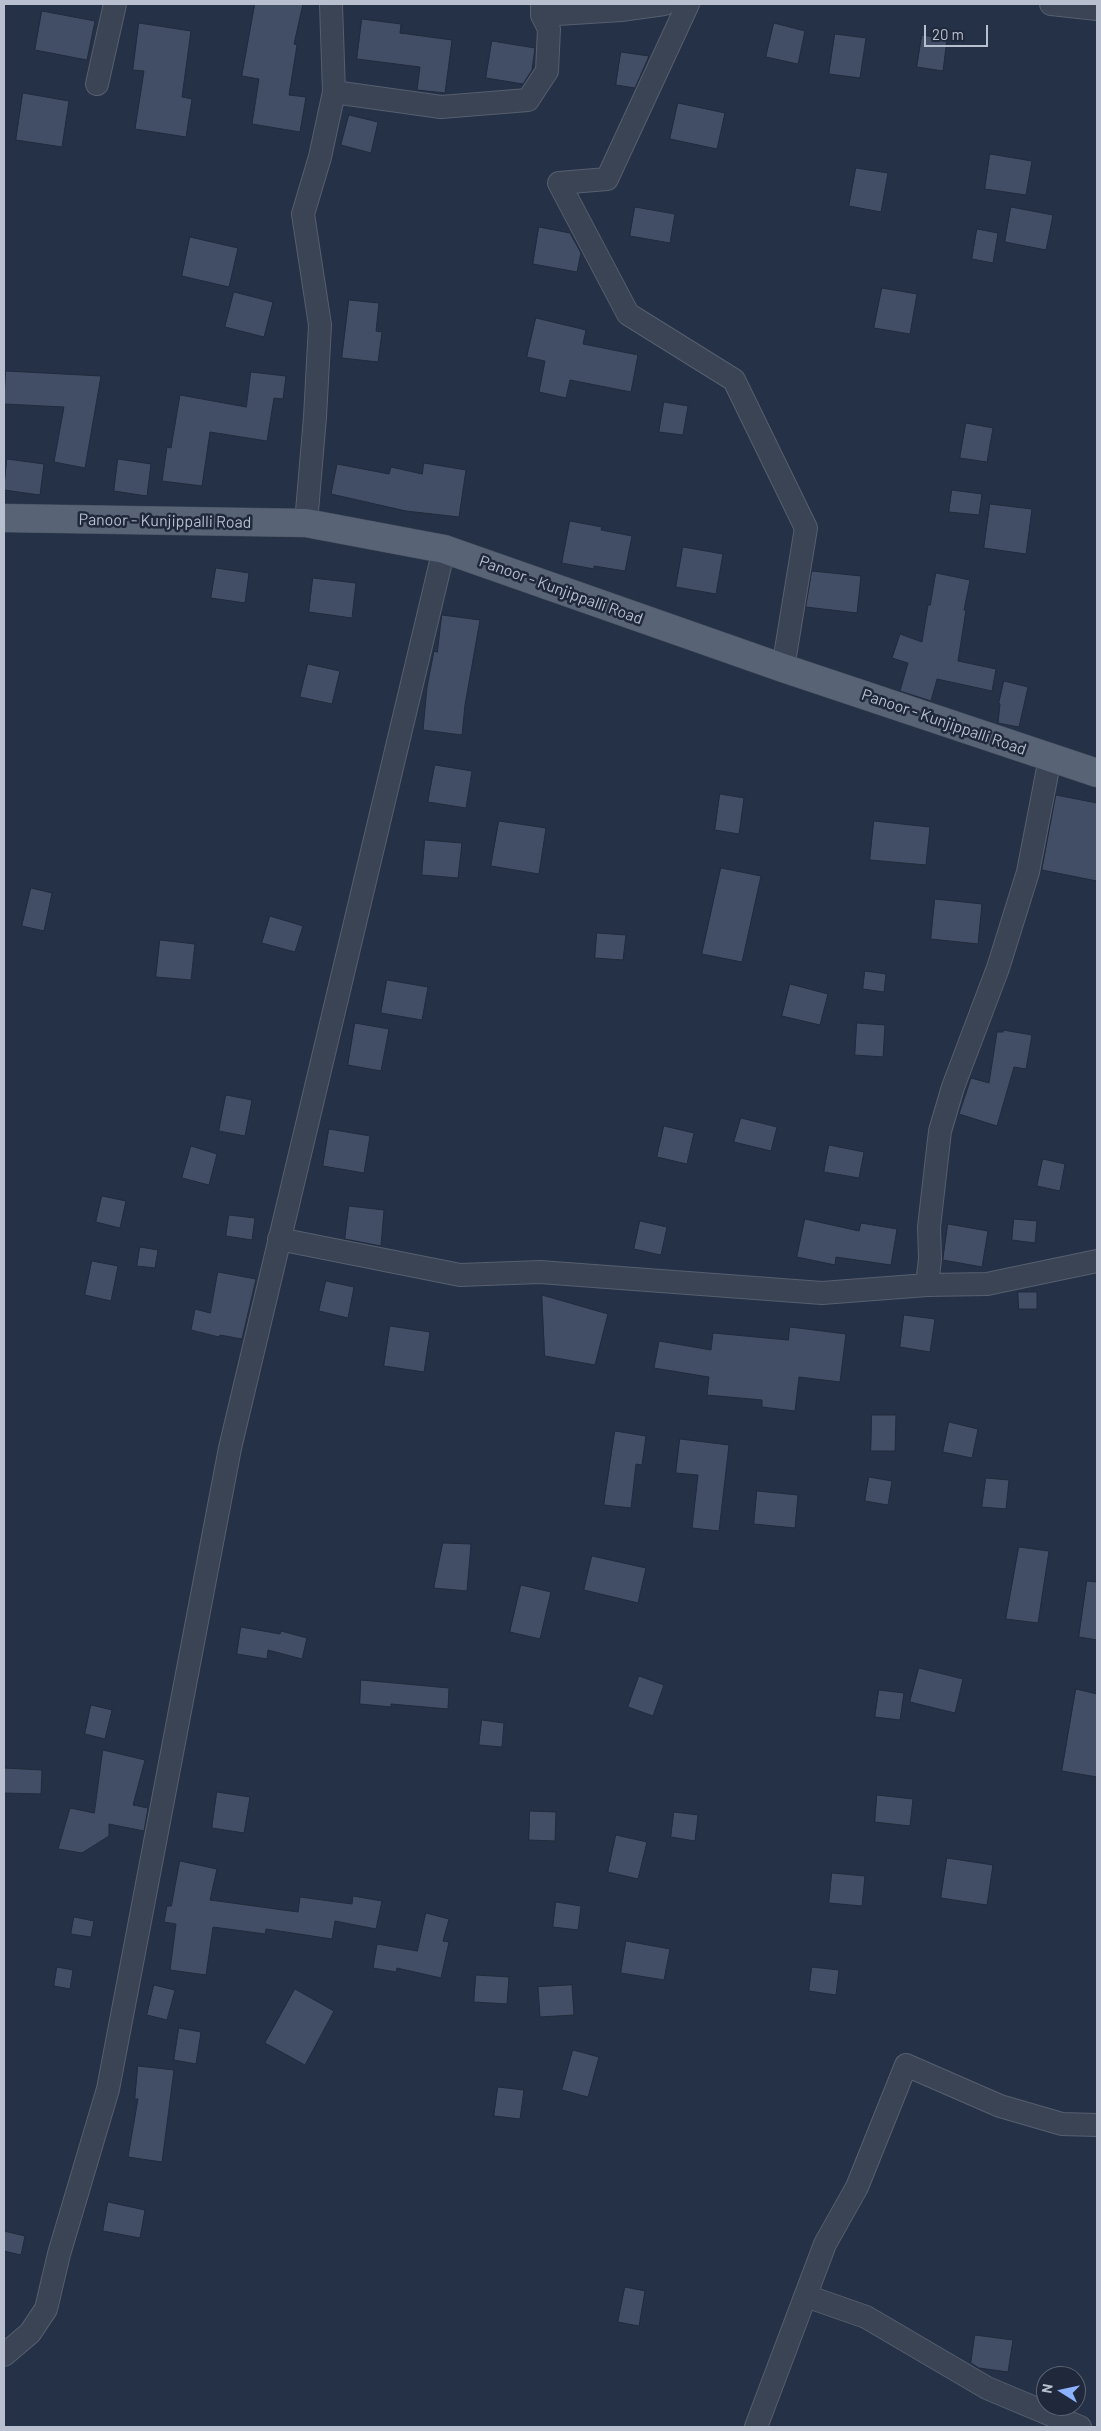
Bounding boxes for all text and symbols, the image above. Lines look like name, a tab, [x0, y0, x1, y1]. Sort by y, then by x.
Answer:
scale bar	[926, 15, 990, 47]
text: 20 m	[932, 25, 964, 43]
street label: Panoor - Kunjippalli Road	[78, 510, 252, 532]
street label: Panoor - Kunjippalli Road	[476, 551, 646, 629]
street label: Panoor - Kunjippalli Road	[859, 685, 1029, 759]
north arrow	[1036, 2366, 1086, 2416]
text: N	[1038, 2382, 1056, 2395]

